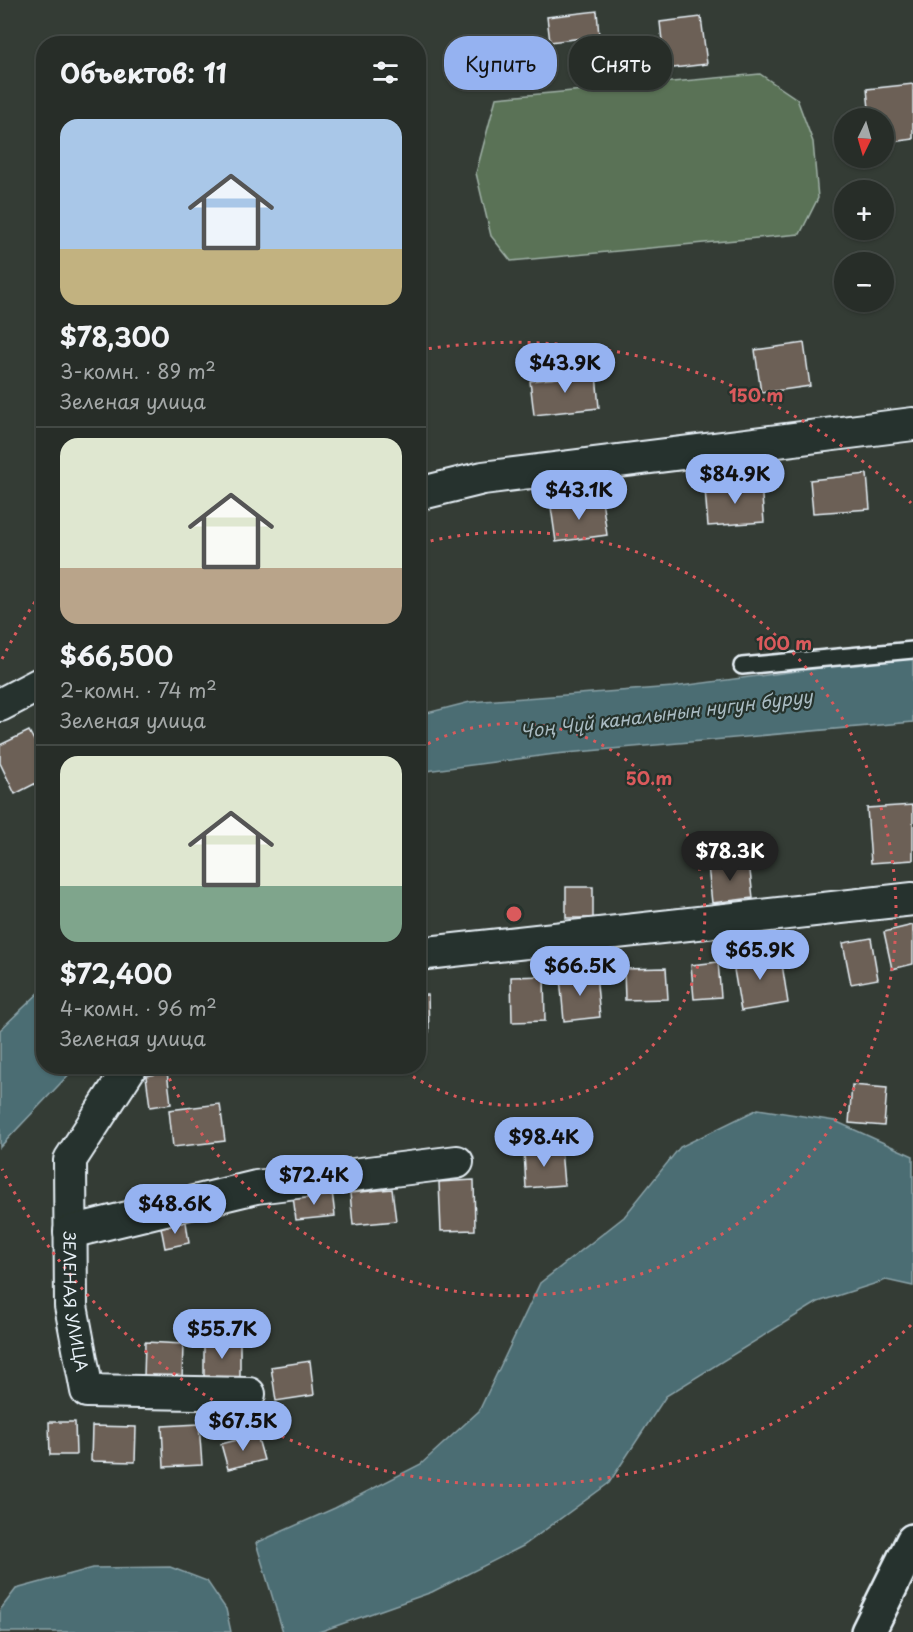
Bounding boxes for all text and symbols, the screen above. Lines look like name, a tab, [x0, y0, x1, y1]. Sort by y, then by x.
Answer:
chip: Купить	[444, 36, 557, 90]
chip: Снять	[569, 36, 672, 90]
text: Объектов: 11	[60, 53, 227, 92]
icon: filters	[369, 56, 402, 89]
north arrow	[834, 108, 894, 168]
map controls	[834, 108, 894, 312]
icon: home	[177, 158, 285, 266]
button: +	[834, 180, 894, 240]
button: −	[834, 252, 894, 312]
text: $78,300	[60, 317, 170, 356]
pin: $43.9K	[516, 343, 614, 394]
text: $43.9K	[529, 347, 601, 377]
text: 3-комн. · 89 m²	[60, 356, 216, 386]
text: 150 m	[729, 381, 783, 408]
text: Зеленая улица	[60, 386, 206, 416]
pin: $84.9K	[686, 454, 784, 505]
text: $84.9K	[700, 458, 770, 488]
pin: $43.1K	[530, 470, 628, 521]
text: $43.1K	[545, 474, 613, 504]
icon: home	[177, 477, 285, 585]
text: 100 m	[756, 629, 812, 656]
text: $66,500	[60, 636, 173, 675]
text: 2-комн. · 74 m²	[60, 675, 217, 705]
water label: Чоң Чүй каналынын нугун буруу	[518, 681, 816, 744]
text: Зеленая улица	[60, 705, 206, 735]
text: 50 m	[626, 764, 672, 791]
icon: home	[177, 795, 285, 903]
pin: $78.3K	[681, 831, 779, 882]
text: $78.3K	[695, 835, 765, 865]
centre of rings	[504, 904, 524, 924]
pin: $65.9K	[711, 930, 809, 981]
text: $65.9K	[725, 934, 795, 964]
pin: $66.5K	[531, 946, 629, 997]
text: $66.5K	[544, 950, 616, 980]
text: $72,400	[60, 954, 172, 993]
text: 4-комн. · 96 m²	[60, 993, 217, 1023]
text: Зеленая улица	[60, 1023, 206, 1053]
pin: $98.4K	[495, 1117, 593, 1168]
text: $98.4K	[509, 1121, 580, 1151]
pin: $72.4K	[265, 1155, 363, 1206]
text: $72.4K	[279, 1159, 349, 1189]
pin: $48.6K	[126, 1184, 224, 1235]
text: $48.6K	[138, 1188, 212, 1218]
street label: ЗЕЛЕНАЯ УЛИЦА	[58, 1230, 95, 1373]
pin: $55.7K	[173, 1309, 271, 1360]
text: $55.7K	[187, 1313, 257, 1343]
pin: $67.5K	[194, 1401, 292, 1452]
text: $67.5K	[209, 1405, 277, 1435]

